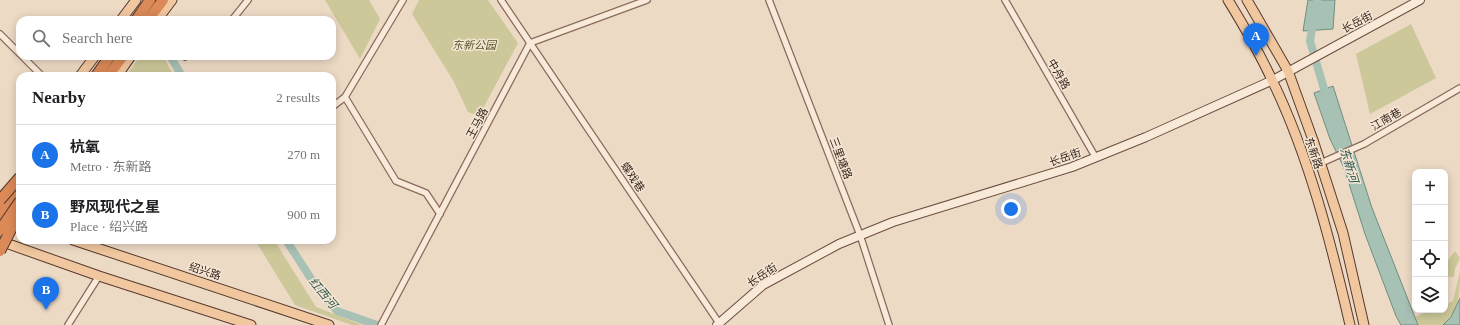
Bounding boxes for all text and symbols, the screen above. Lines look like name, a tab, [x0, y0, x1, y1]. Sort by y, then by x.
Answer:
street label: 长岳街	[1340, 9, 1374, 35]
search box	[16, 16, 336, 60]
pin: A	[1243, 23, 1269, 56]
icon: search	[30, 27, 52, 49]
text: Search here	[62, 30, 132, 46]
park label: 东新公园	[452, 39, 498, 51]
street label: 中舟路	[1046, 57, 1072, 91]
text: Nearby	[32, 88, 86, 107]
text: 2 results	[276, 90, 320, 105]
street label: 王马路	[464, 106, 490, 140]
street label: 江南巷	[1369, 106, 1403, 132]
street label: 三里塘路	[828, 135, 854, 181]
street label: 东新路	[1303, 135, 1325, 171]
text: 杭氧	[70, 139, 100, 155]
street label: 长岳街	[1047, 146, 1083, 168]
water label: 东新河	[1337, 146, 1362, 186]
text: A	[40, 147, 50, 162]
text: 270 m	[287, 147, 320, 162]
text: Metro · 东新路	[70, 159, 152, 174]
street label: 蝶戏巷	[619, 160, 647, 194]
map controls	[1412, 169, 1448, 313]
button: +	[1412, 169, 1448, 205]
text: 野风现代之星	[70, 199, 160, 215]
your location	[1001, 199, 1021, 219]
button: −	[1412, 205, 1448, 241]
text: B	[41, 207, 49, 222]
text: 900 m	[287, 207, 320, 222]
text: Place · 绍兴路	[70, 219, 148, 234]
button: locate	[1412, 241, 1448, 277]
street label: 绍兴路	[187, 260, 223, 282]
street label: 长岳街	[745, 261, 779, 289]
water label: 红西河	[306, 275, 341, 313]
pin: B	[33, 277, 59, 310]
button: layers	[1412, 277, 1448, 313]

